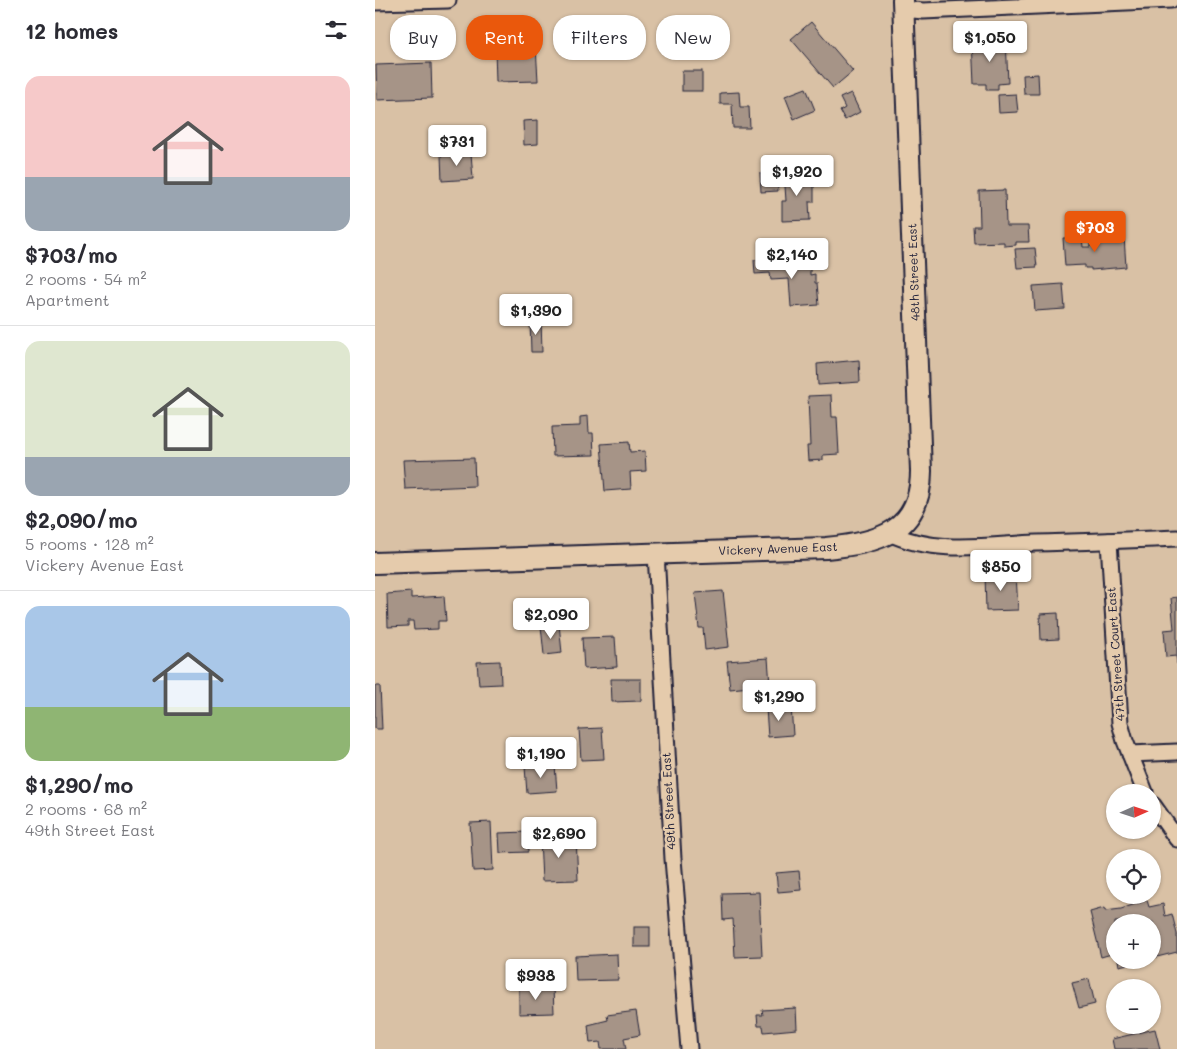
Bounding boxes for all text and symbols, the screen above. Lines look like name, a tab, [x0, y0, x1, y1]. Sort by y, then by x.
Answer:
chip: Buy	[390, 15, 456, 60]
chip: Rent	[466, 15, 543, 60]
chip: Filters	[553, 15, 646, 60]
chip: New	[656, 15, 730, 60]
icon: filters	[322, 16, 350, 44]
text: 12 homes	[25, 17, 118, 44]
pin: $1,050	[949, 20, 1031, 63]
text: $1,050	[964, 26, 1016, 47]
icon: home	[143, 108, 233, 198]
pin: $731	[427, 124, 487, 167]
text: $731	[439, 130, 475, 151]
pin: $1,920	[756, 154, 838, 197]
text: $1,920	[772, 160, 822, 181]
pin: $703	[1065, 210, 1125, 253]
text: $703	[1076, 216, 1114, 237]
street label: 48th Street East	[903, 223, 923, 321]
pin: $2,140	[751, 238, 833, 280]
text: $703/mo	[25, 241, 117, 268]
text: $2,140	[766, 243, 818, 264]
text: 2 rooms · 54 m²	[25, 268, 146, 289]
text: Apartment	[25, 289, 110, 310]
pin: $1,390	[495, 294, 577, 336]
text: $1,390	[510, 299, 562, 320]
icon: home	[143, 374, 233, 464]
text: $2,090/mo	[25, 506, 137, 533]
text: 5 rooms · 128 m²	[25, 533, 154, 554]
street label: Vickery Avenue East	[718, 538, 838, 558]
pin: $850	[971, 550, 1031, 592]
text: Vickery Avenue East	[25, 554, 184, 575]
text: $850	[981, 555, 1021, 576]
street label: 47th Street Court East	[1102, 586, 1128, 722]
pin: $2,090	[510, 598, 592, 640]
text: $2,090	[524, 603, 578, 624]
icon: home	[143, 639, 233, 729]
pin: $1,290	[738, 680, 820, 722]
text: $1,290	[754, 685, 804, 706]
pin: $1,190	[500, 736, 582, 779]
text: $1,190	[517, 742, 565, 763]
street label: 49th Street East	[657, 752, 679, 850]
text: $1,290/mo	[25, 771, 133, 798]
north arrow	[1106, 784, 1161, 839]
map controls	[1106, 784, 1161, 1034]
text: 2 rooms · 68 m²	[25, 798, 147, 819]
pin: $2,690	[518, 816, 600, 859]
text: 49th Street East	[25, 819, 155, 840]
text: $2,690	[532, 822, 586, 843]
button: locate	[1106, 849, 1161, 904]
button: +	[1106, 914, 1161, 969]
pin: $938	[506, 958, 566, 1001]
text: $938	[516, 964, 556, 985]
button: −	[1106, 979, 1161, 1034]

